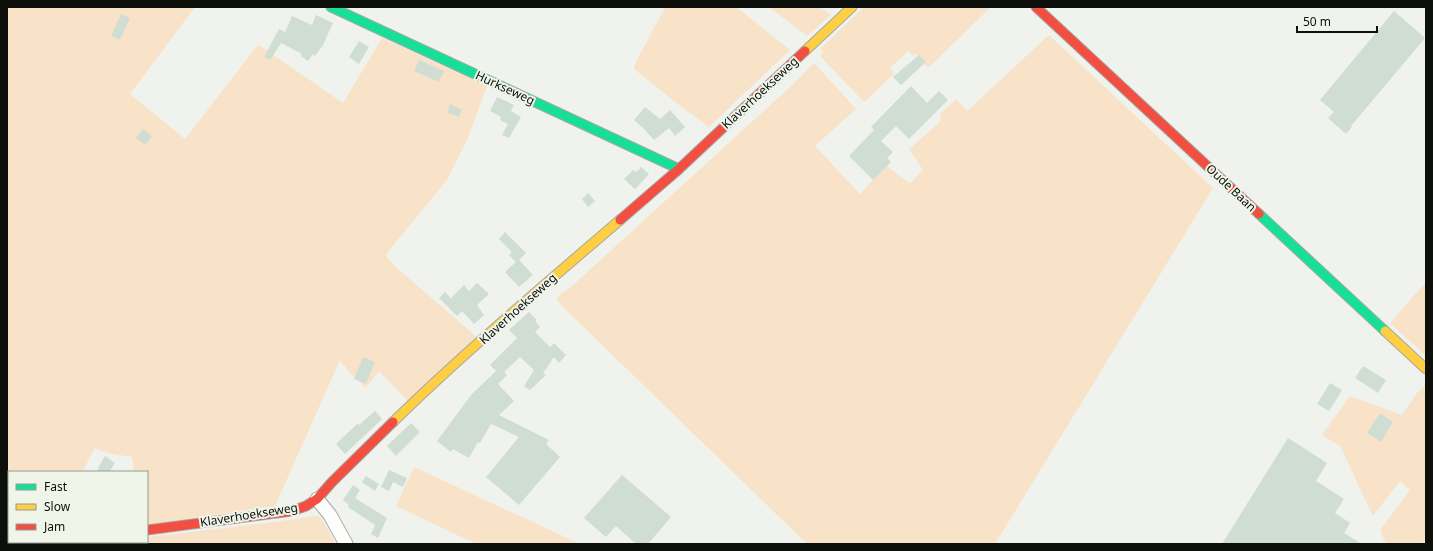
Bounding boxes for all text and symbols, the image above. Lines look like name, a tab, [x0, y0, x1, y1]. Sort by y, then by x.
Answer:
scale bar	[1297, 8, 1377, 34]
text: 50 m	[1303, 13, 1331, 30]
street label: Klaverhoekseweg	[718, 53, 802, 133]
street label: Hurkseweg	[473, 66, 538, 109]
street label: Oude Baan	[1203, 160, 1260, 215]
street label: Klaverhoekseweg	[475, 269, 560, 348]
legend	[8, 471, 148, 543]
text: Fast	[44, 478, 68, 495]
text: Slow	[44, 498, 71, 515]
street label: Klaverhoekseweg	[199, 498, 299, 531]
text: Jam	[43, 518, 65, 535]

